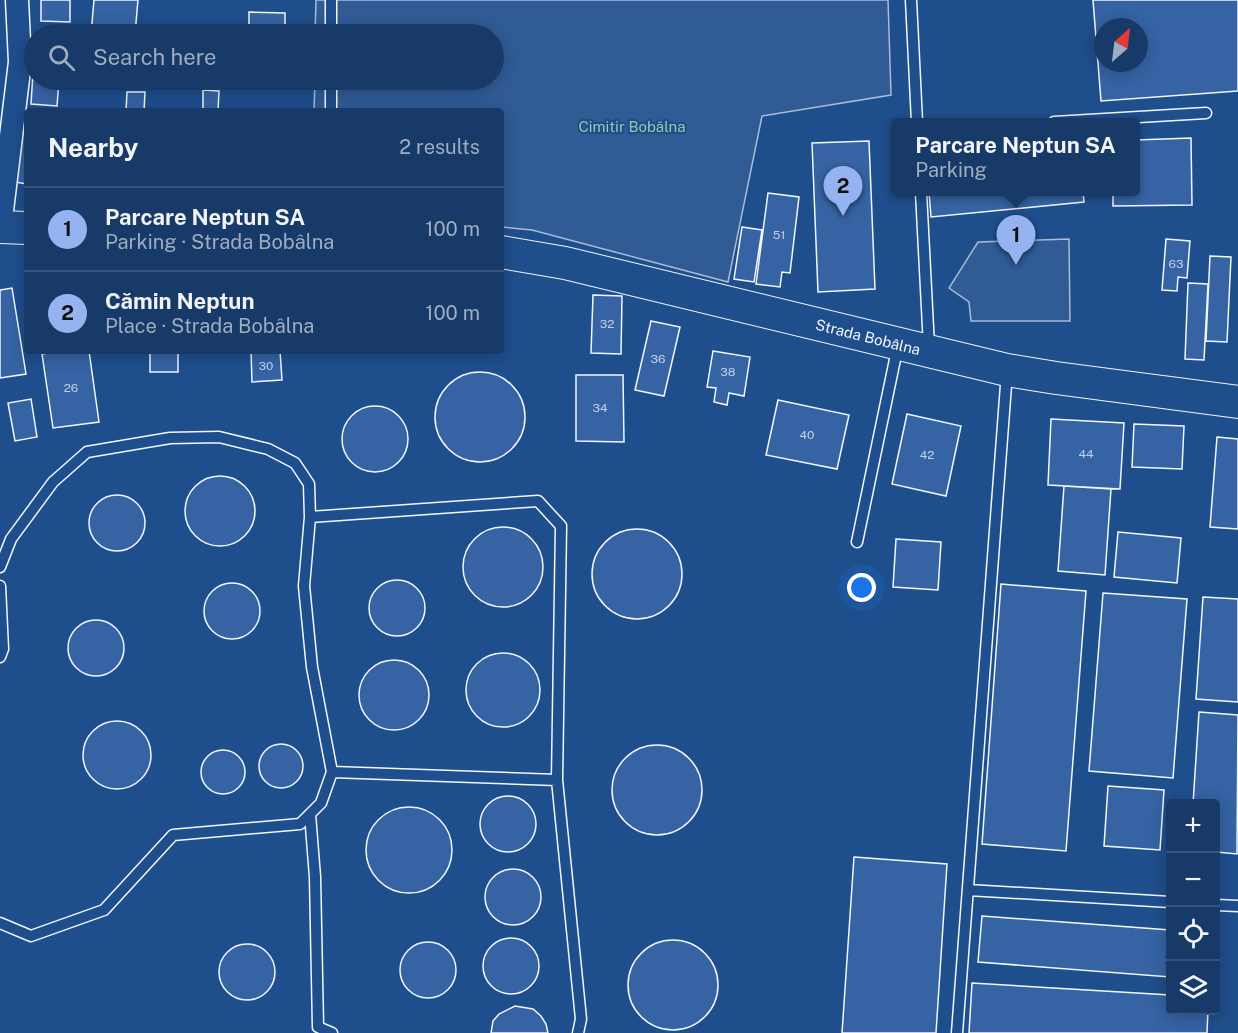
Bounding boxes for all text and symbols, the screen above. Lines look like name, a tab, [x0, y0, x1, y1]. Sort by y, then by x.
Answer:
north arrow	[1094, 18, 1148, 72]
search box	[24, 24, 504, 90]
icon: search	[45, 41, 78, 74]
text: Search here	[93, 44, 217, 70]
park label: Cimitir Bobâlna	[578, 118, 686, 135]
popup	[891, 118, 1140, 196]
text: Nearby	[48, 132, 138, 163]
text: Parcare Neptun SA	[915, 132, 1116, 158]
text: 2 results	[399, 135, 480, 159]
text: Parking	[915, 158, 987, 182]
pin: 2	[824, 166, 862, 216]
text: Parcare Neptun SA	[105, 204, 305, 230]
pin: 1	[996, 216, 1036, 265]
text: 1	[63, 217, 72, 241]
text: 100 m	[425, 217, 480, 241]
house number: 51	[773, 228, 785, 242]
text: Parking · Strada Bobâlna	[105, 230, 334, 254]
house number: 63	[1169, 257, 1183, 271]
text: Cămin Neptun	[105, 288, 254, 314]
text: 2	[61, 301, 74, 325]
text: 100 m	[425, 301, 480, 325]
text: Place · Strada Bobâlna	[105, 314, 314, 338]
street label: Strada Bobâlna	[814, 316, 922, 358]
house number: 32	[600, 317, 614, 331]
house number: 36	[651, 352, 665, 366]
house number: 30	[259, 359, 273, 373]
house number: 38	[720, 365, 736, 379]
house number: 26	[64, 381, 78, 395]
house number: 34	[592, 401, 608, 415]
house number: 40	[800, 428, 814, 442]
house number: 44	[1078, 447, 1094, 461]
house number: 42	[920, 448, 934, 462]
your location	[847, 573, 876, 602]
map controls	[1166, 799, 1220, 1015]
button: +	[1166, 799, 1220, 853]
button: −	[1166, 853, 1220, 907]
button: locate	[1166, 907, 1220, 961]
button: layers	[1166, 961, 1220, 1015]

